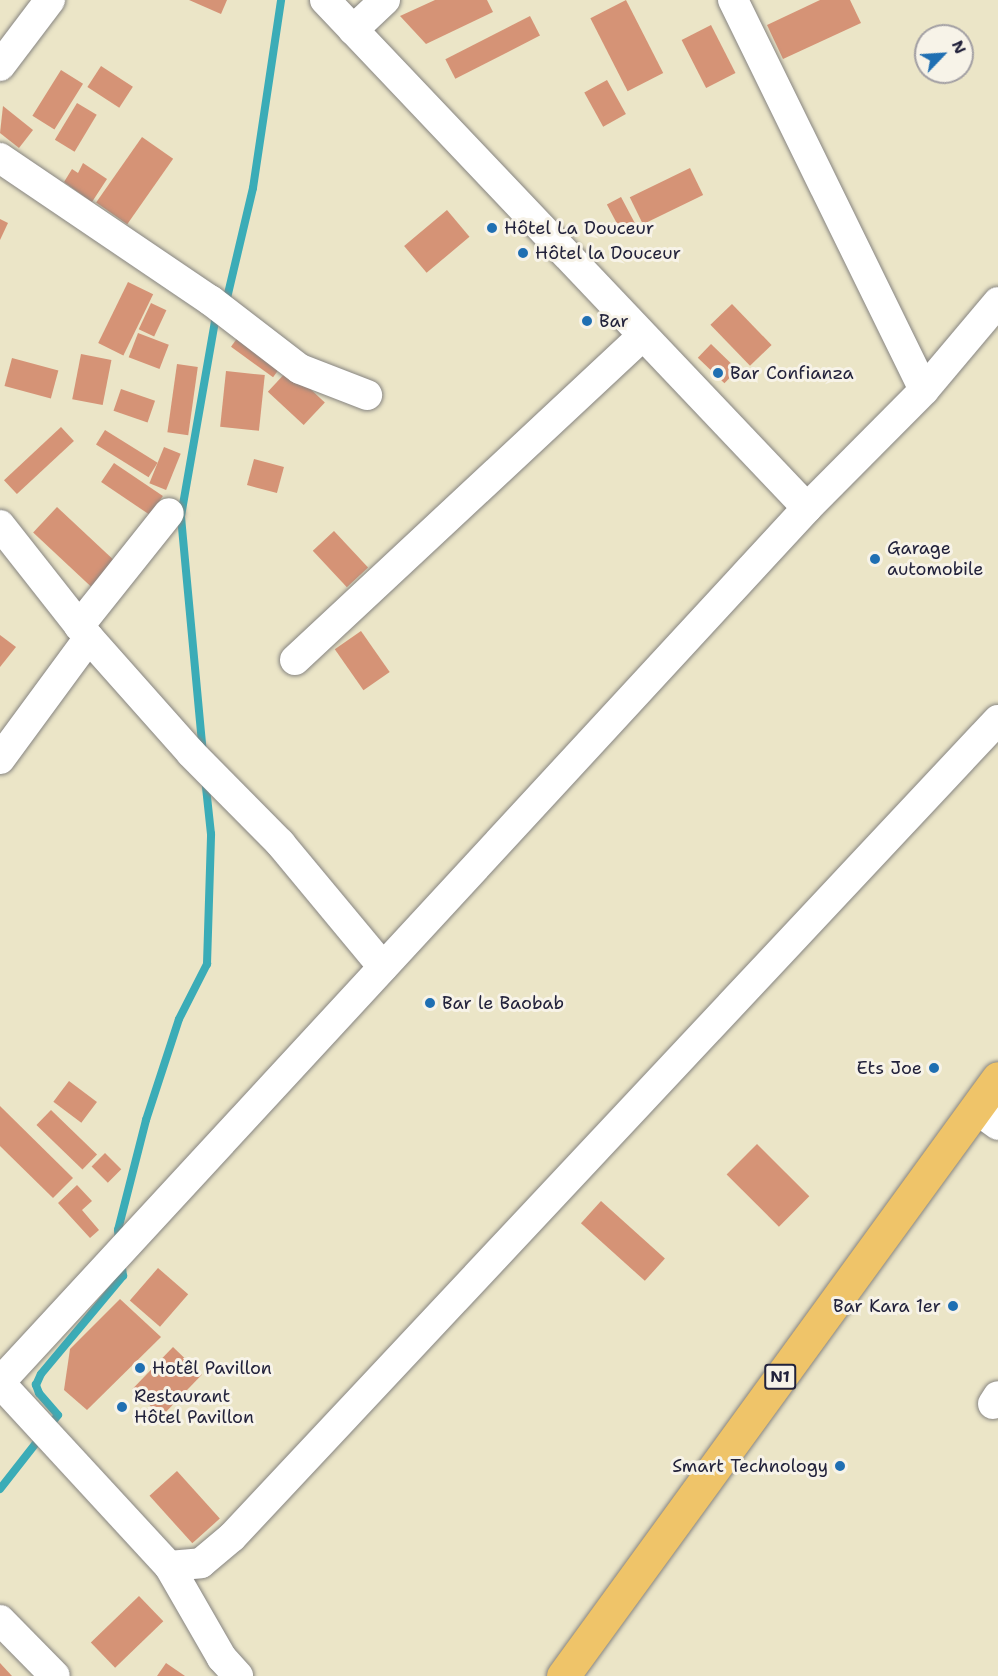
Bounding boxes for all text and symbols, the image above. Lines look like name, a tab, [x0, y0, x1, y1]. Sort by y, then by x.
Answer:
north arrow	[914, 24, 974, 84]
text: N	[947, 37, 971, 57]
place label: Hôtel La Douceur	[504, 217, 654, 239]
marker: Hôtel La Douceur	[485, 221, 499, 235]
place label: Hôtel la Douceur	[535, 242, 681, 264]
marker: Hôtel la Douceur	[516, 246, 530, 260]
place label: Bar	[599, 310, 629, 332]
marker: Bar	[580, 314, 594, 328]
place label: Bar Confianza	[730, 362, 854, 384]
marker: Bar Confianza	[711, 366, 725, 380]
place label: Garage automobile	[887, 538, 984, 580]
marker: Garage automobile	[868, 552, 882, 566]
place label: Bar le Baobab	[442, 992, 564, 1014]
marker: Bar le Baobab	[423, 996, 437, 1010]
place label: Ets Joe	[857, 1057, 922, 1079]
marker: Ets Joe	[927, 1061, 941, 1075]
place label: Bar Kara 1er	[833, 1295, 941, 1317]
marker: Bar Kara 1er	[946, 1299, 960, 1313]
place label: Hotêl Pavillon	[152, 1357, 272, 1379]
marker: Hotêl Pavillon	[133, 1361, 147, 1375]
road number: N1	[764, 1364, 796, 1390]
place label: Restaurant Hôtel Pavillon	[134, 1386, 254, 1428]
marker: Restaurant Hôtel Pavillon	[115, 1400, 129, 1414]
place label: Smart Technology	[672, 1455, 828, 1477]
marker: Smart Technology	[833, 1459, 847, 1473]

